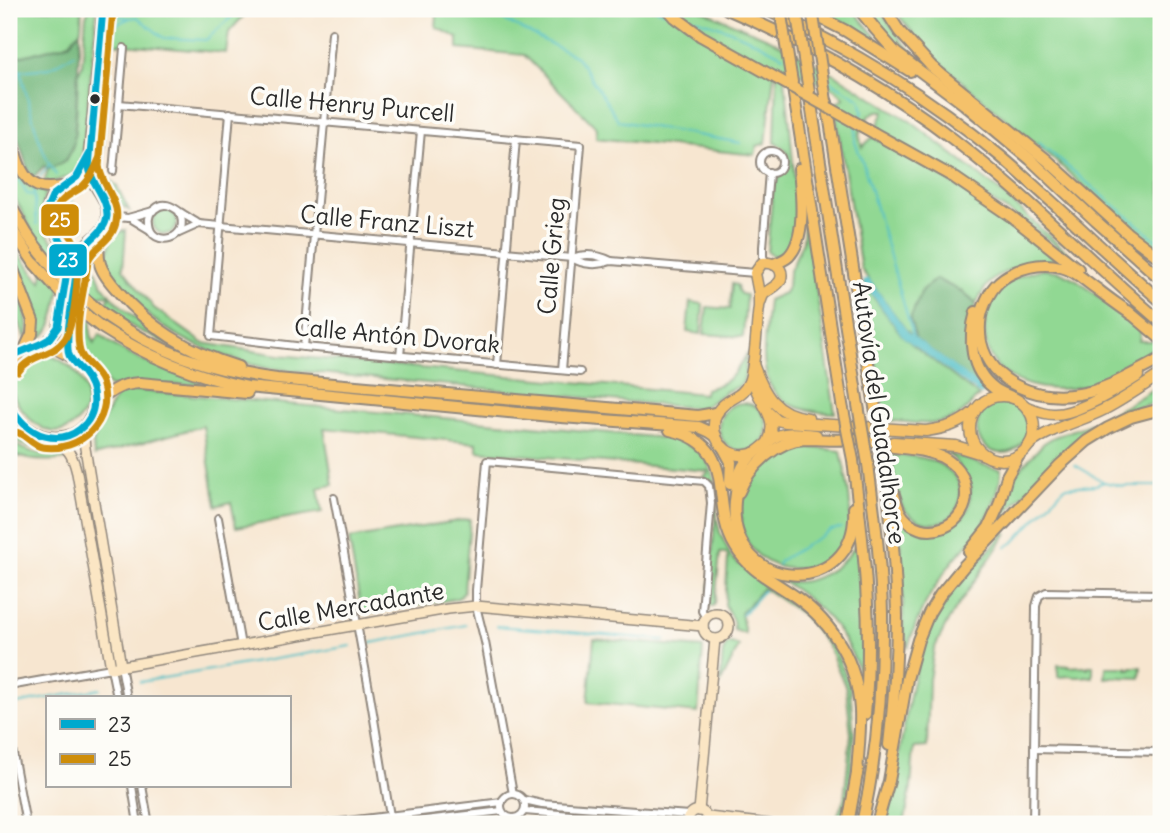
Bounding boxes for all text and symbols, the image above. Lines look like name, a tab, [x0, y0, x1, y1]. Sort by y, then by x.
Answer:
street label: Calle Henry Purcell	[249, 80, 456, 128]
unlabelled marker	[88, 92, 102, 106]
street label: Calle Grieg	[531, 196, 571, 316]
street label: Calle Franz Liszt	[299, 198, 475, 244]
line badge: 25	[40, 203, 80, 237]
text: 25	[49, 208, 71, 232]
line badge: 23	[48, 243, 88, 277]
text: 23	[57, 248, 79, 272]
street label: Autovía del Guadalhorce	[847, 279, 913, 546]
street label: Calle Antón Dvorak	[293, 311, 501, 359]
street label: Calle Mercadante	[255, 575, 446, 637]
legend	[46, 696, 290, 788]
text: 23	[108, 711, 131, 738]
text: 25	[108, 745, 132, 772]

